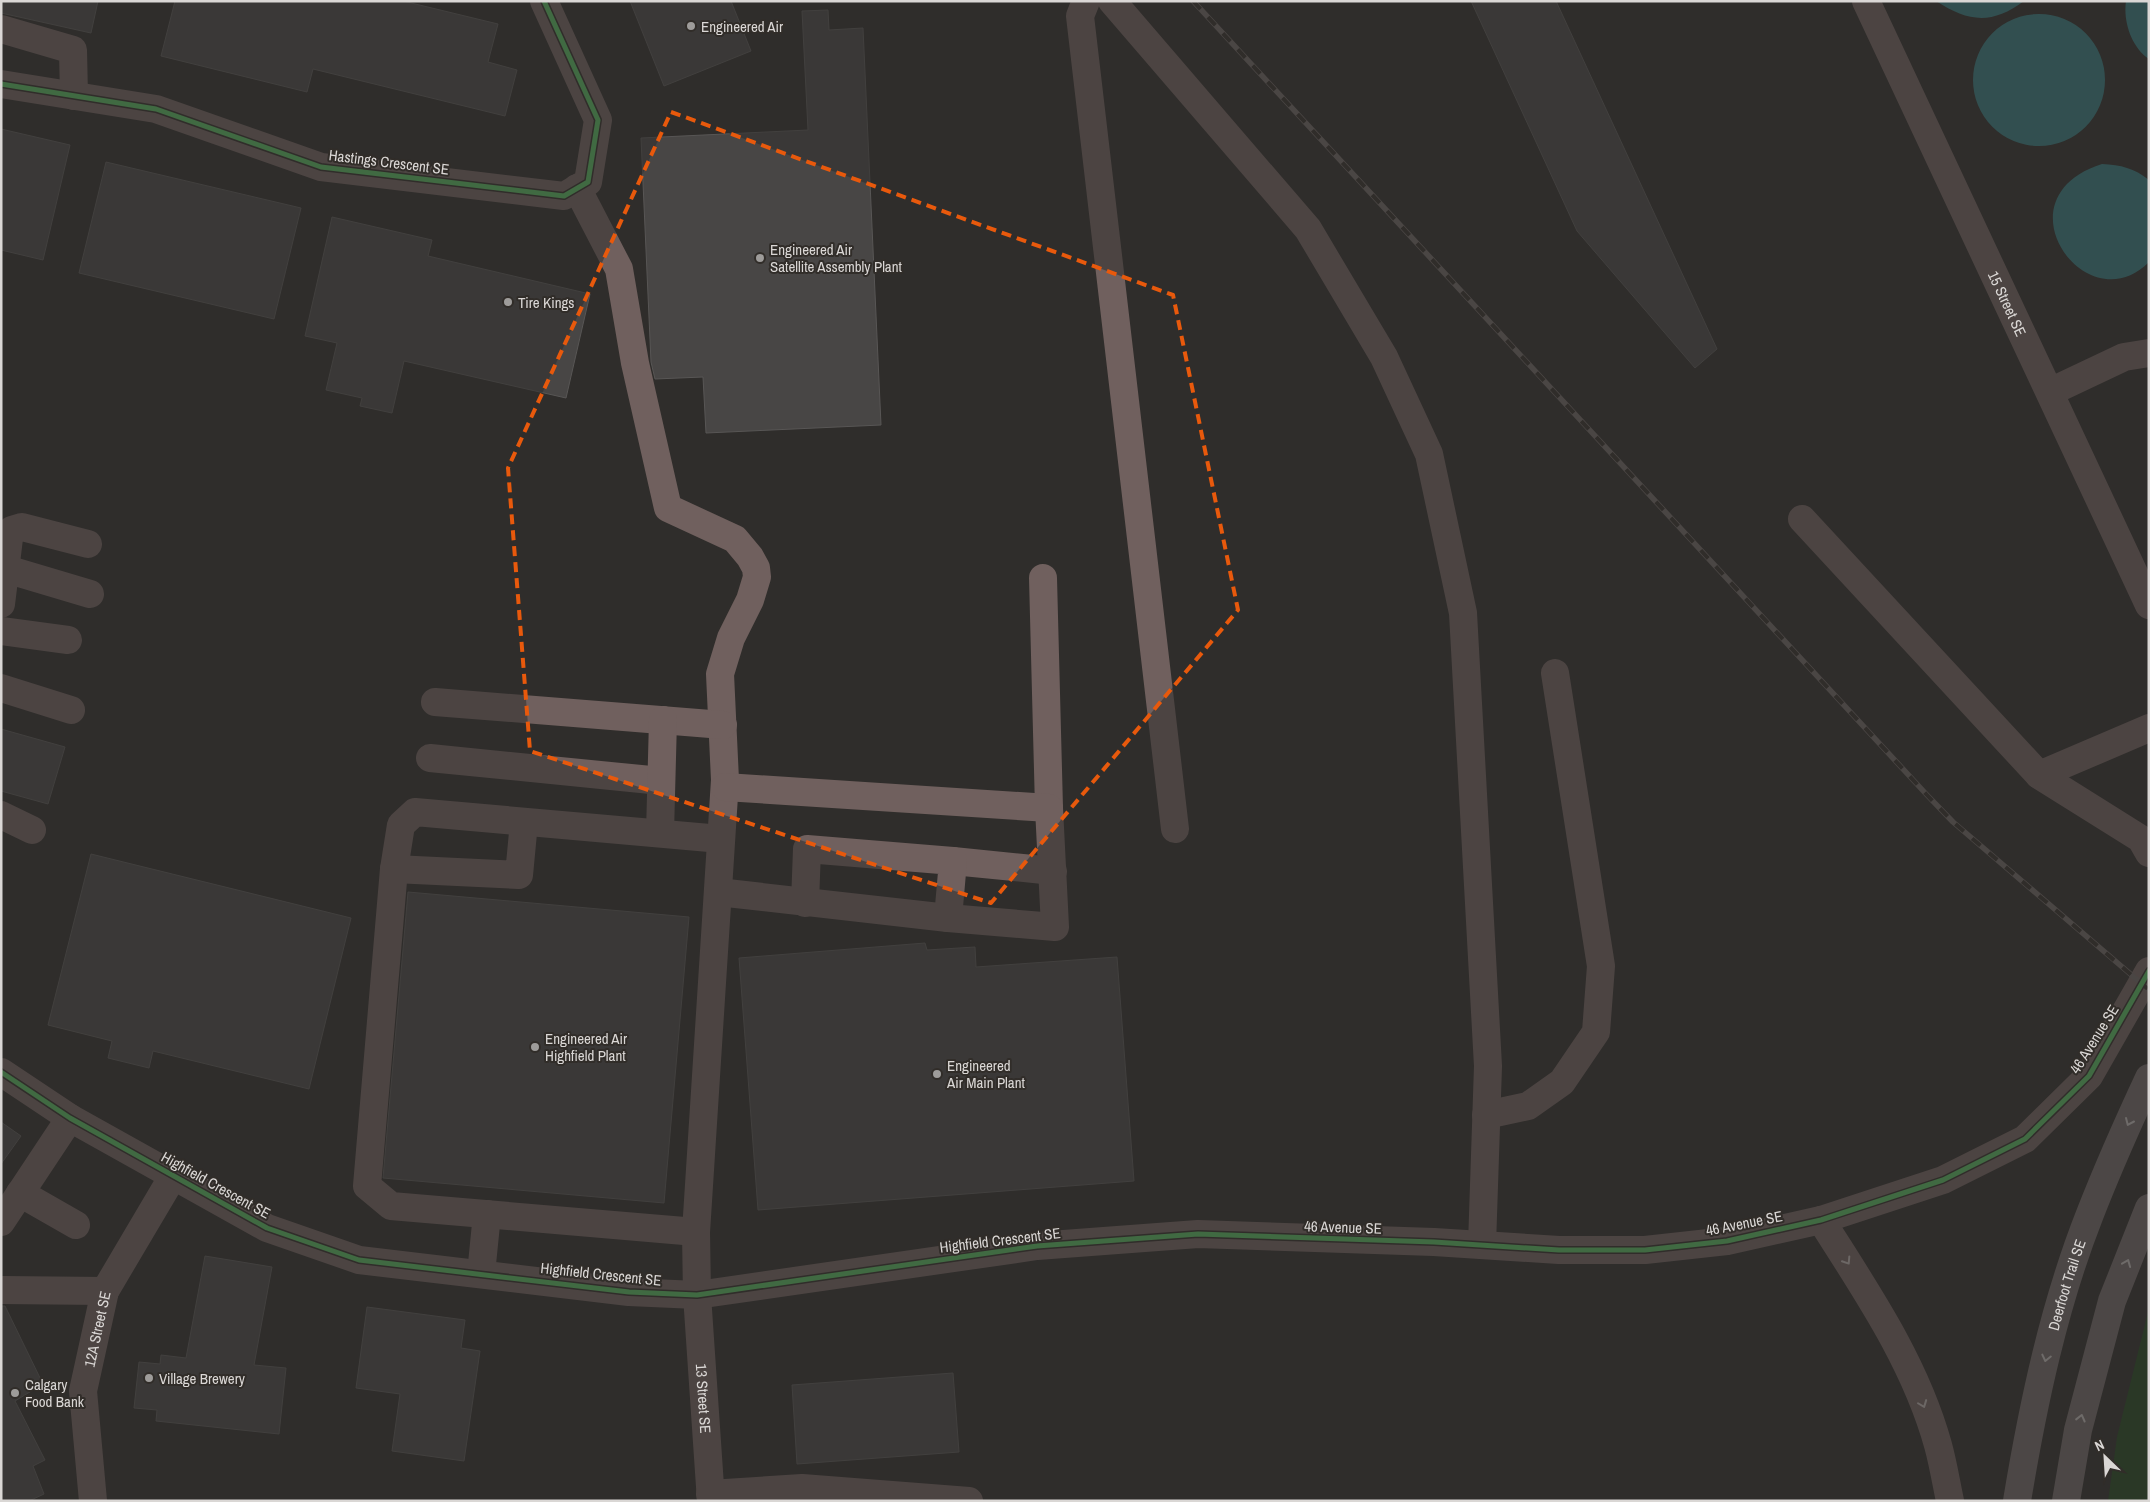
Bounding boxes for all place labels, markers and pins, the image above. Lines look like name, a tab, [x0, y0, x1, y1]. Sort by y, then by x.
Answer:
place label: Engineered Air	[701, 16, 783, 37]
marker: Engineered Air	[685, 20, 697, 32]
place label: Engineered Air Satellite Assembly Plant	[770, 239, 903, 277]
marker: Engineered Air Satellite Assembly Plant	[754, 252, 766, 264]
place label: Tire Kings	[518, 292, 574, 313]
marker: Tire Kings	[502, 296, 514, 308]
place label: Engineered Air Highfield Plant	[545, 1028, 627, 1066]
marker: Engineered Air Highfield Plant	[529, 1041, 541, 1053]
place label: Engineered Air Main Plant	[946, 1055, 1026, 1093]
marker: Engineered Air Main Plant	[931, 1068, 943, 1080]
place label: Village Brewery	[159, 1368, 246, 1389]
marker: Village Brewery	[143, 1372, 155, 1384]
place label: Calgary Food Bank	[25, 1374, 85, 1412]
marker: Calgary Food Bank	[9, 1387, 21, 1399]

